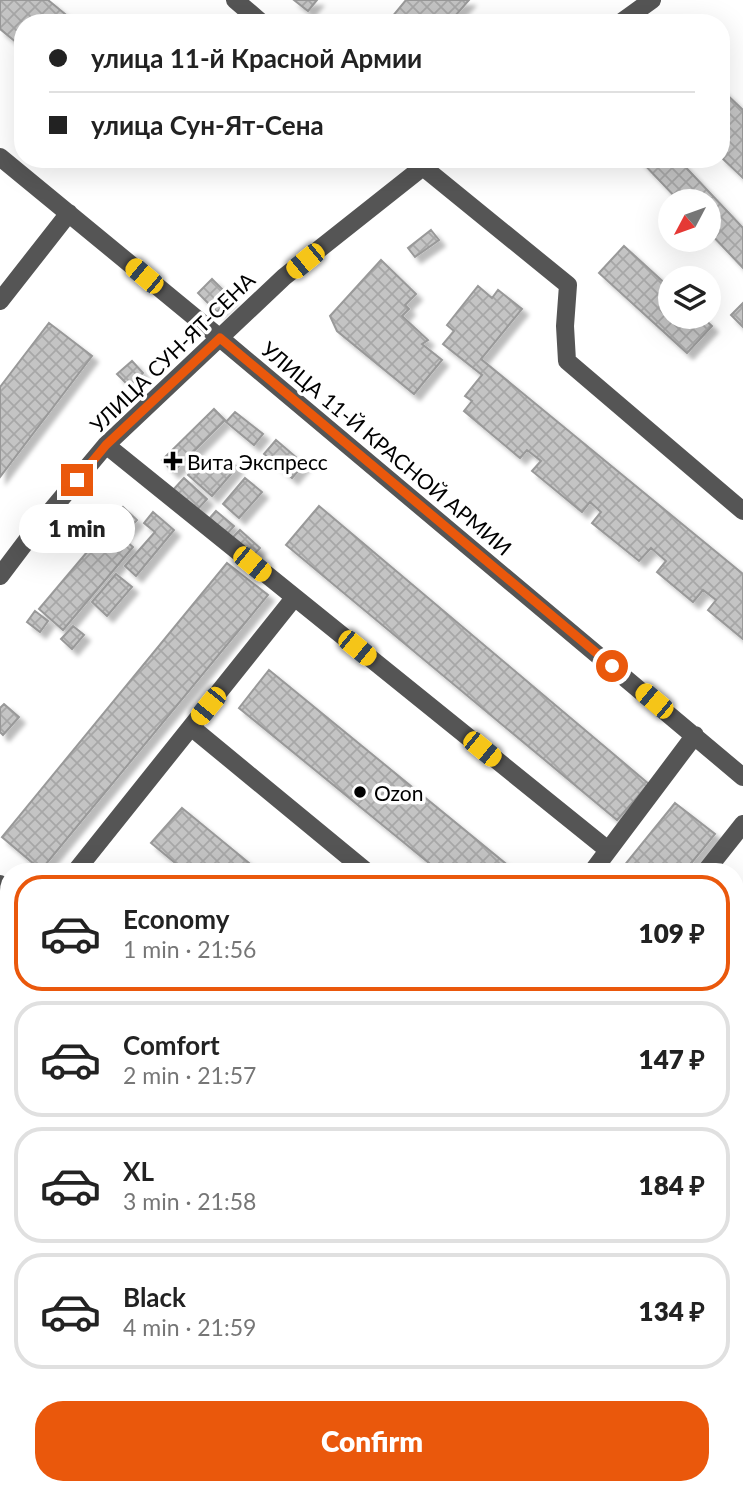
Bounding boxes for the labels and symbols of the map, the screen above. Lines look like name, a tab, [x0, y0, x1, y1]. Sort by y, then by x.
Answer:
north arrow	[658, 189, 721, 252]
car	[283, 240, 328, 282]
car	[122, 254, 167, 298]
street label: УЛИЦА СУН-ЯТ-СЕНА	[84, 266, 260, 437]
street label: УЛИЦА 11-Й КРАСНОЙ АРМИИ	[257, 336, 517, 560]
place label: Вита Экспресс	[187, 449, 328, 474]
marker: Вита Экспресс	[165, 453, 181, 469]
route end	[61, 464, 93, 496]
callout: 1 min	[19, 504, 135, 554]
car	[230, 543, 275, 585]
car	[335, 627, 380, 669]
route start	[596, 650, 628, 682]
car	[632, 679, 677, 723]
car	[187, 683, 230, 729]
car	[460, 728, 505, 770]
place label: Ozon	[374, 780, 424, 805]
marker: Ozon	[352, 784, 368, 800]

